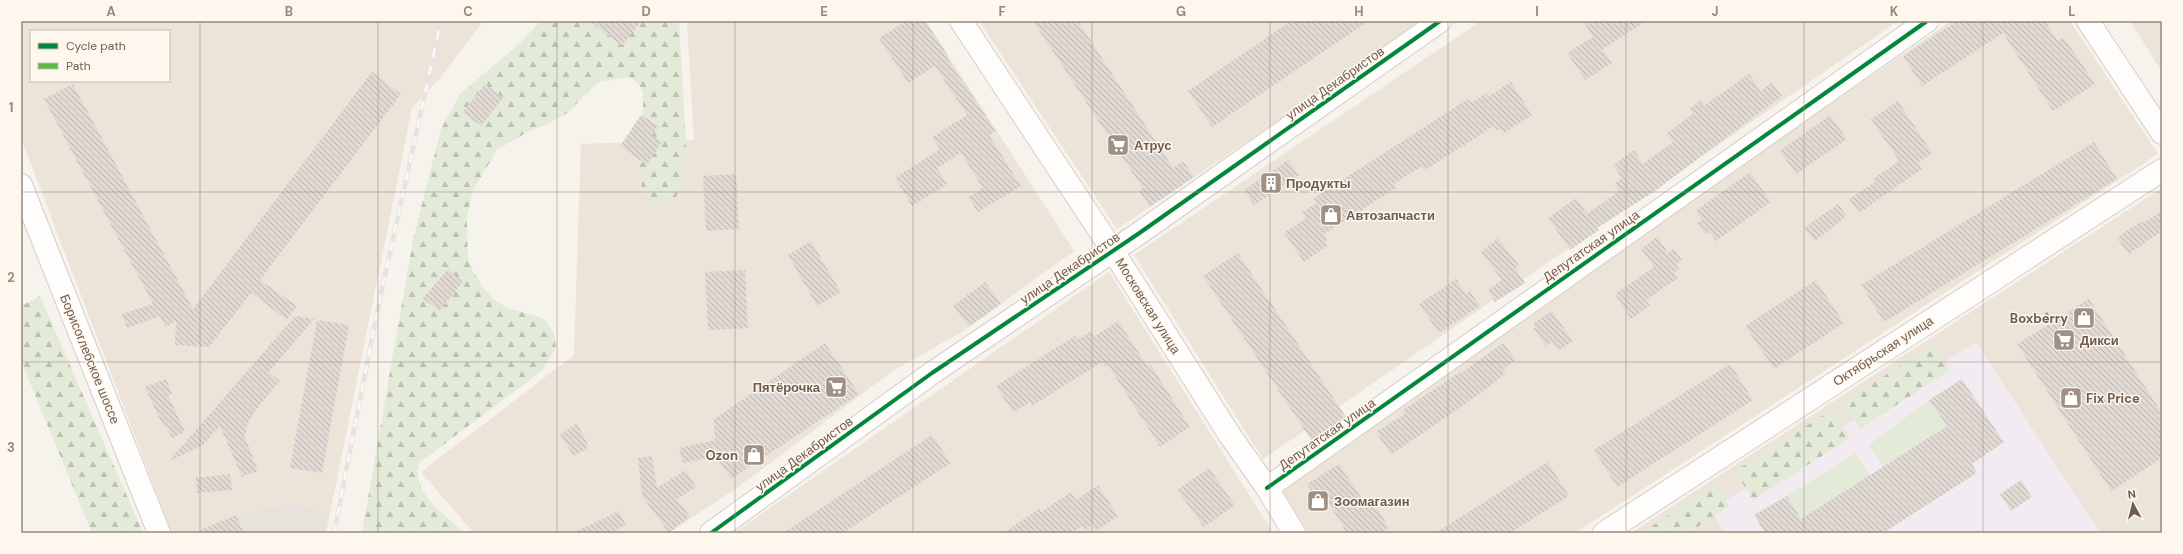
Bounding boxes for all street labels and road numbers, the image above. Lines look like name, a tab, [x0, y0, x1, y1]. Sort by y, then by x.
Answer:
street label: улица Декабристов	[1282, 42, 1388, 123]
street label: Депутатская улица	[1539, 206, 1643, 286]
street label: улица Декабристов	[1017, 228, 1123, 308]
street label: Московская улица	[1112, 255, 1185, 358]
street label: Борисоглебское шоссе	[56, 292, 124, 426]
street label: Октябрьская улица	[1830, 312, 1937, 390]
street label: Депутатская улица	[1275, 394, 1379, 474]
street label: улица Декабристов	[752, 413, 856, 495]

